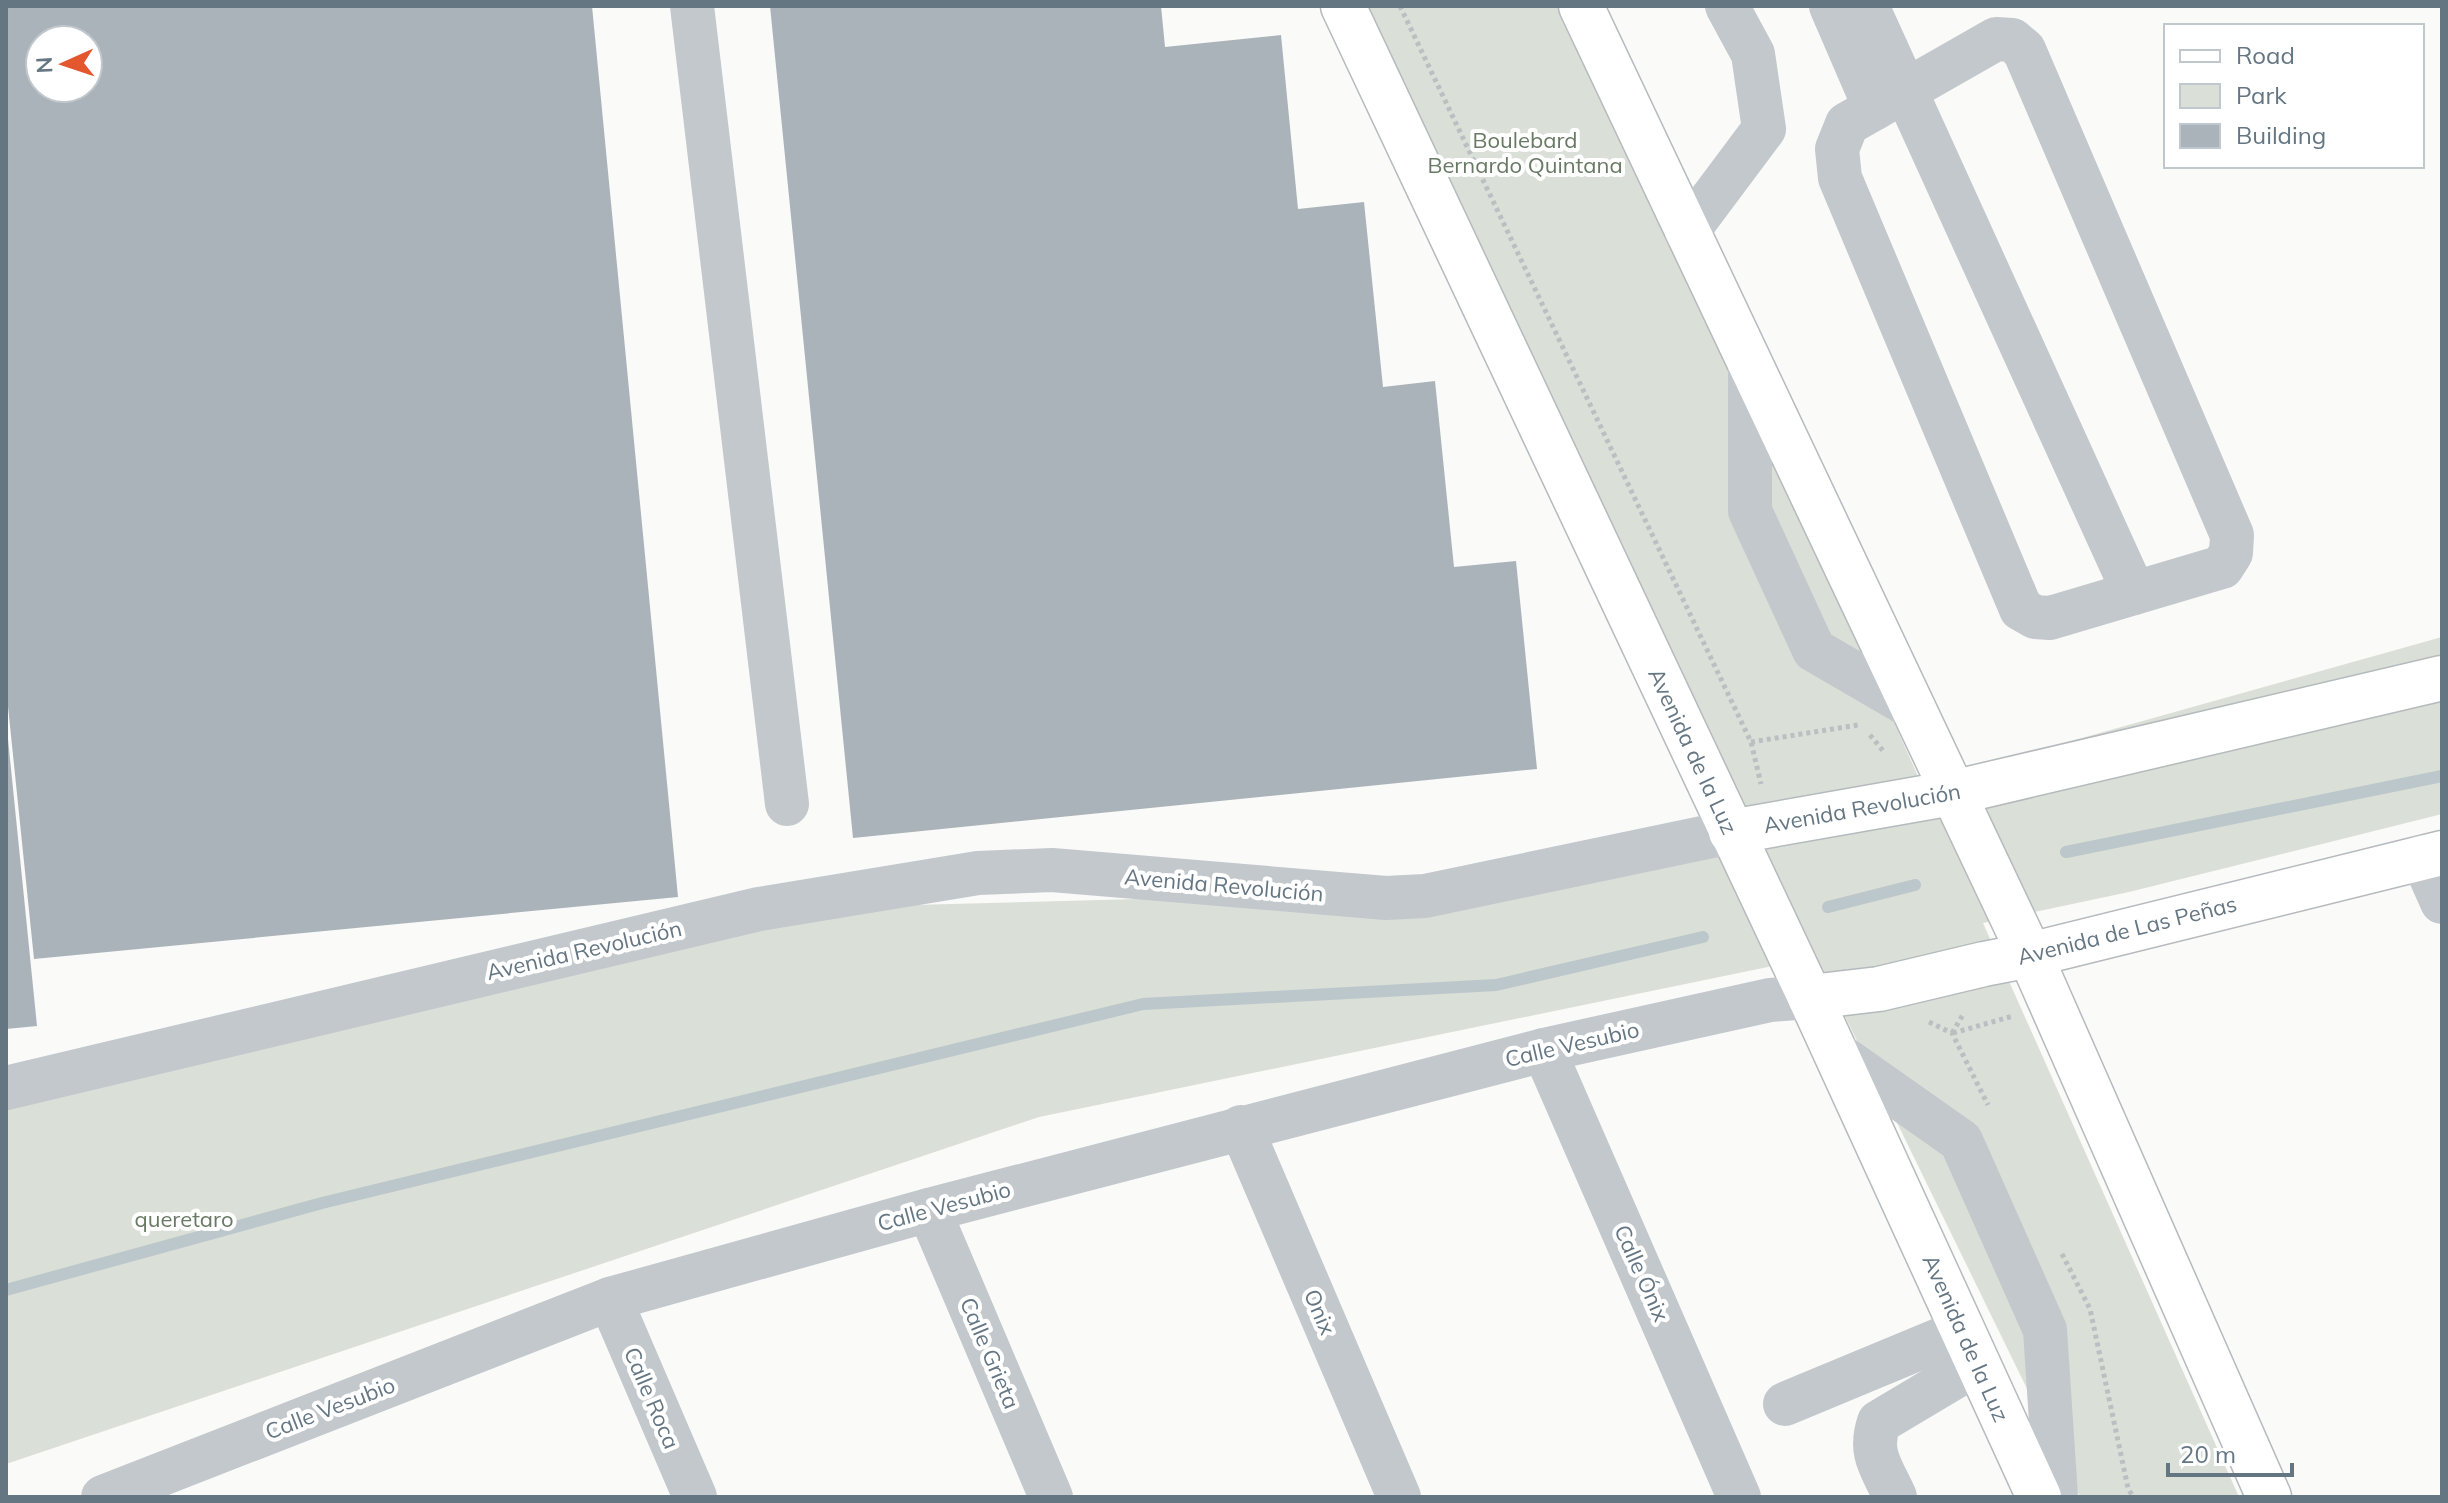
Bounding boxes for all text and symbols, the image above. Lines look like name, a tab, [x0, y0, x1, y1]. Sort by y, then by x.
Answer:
north arrow	[24, 24, 104, 104]
legend	[2164, 24, 2424, 168]
text: Road	[2236, 40, 2295, 70]
text: N	[30, 56, 58, 74]
text: Park	[2236, 80, 2287, 110]
text: Building	[2236, 120, 2326, 150]
park label: Boulebard Bernardo Quintana	[1427, 126, 1623, 179]
street label: Avenida de la Luz	[1642, 663, 1744, 839]
street label: Avenida Revolución	[1761, 777, 1963, 839]
street label: Avenida Revolución	[1123, 862, 1325, 908]
street label: Avenida de Las Peñas	[2015, 889, 2239, 971]
street label: Avenida Revolución	[484, 914, 684, 986]
street label: Calle Vesubio	[1502, 1015, 1642, 1073]
street label: Calle Vesubio	[874, 1175, 1014, 1237]
park label: queretaro	[135, 1205, 233, 1233]
street label: Calle Ónix	[1608, 1220, 1676, 1326]
street label: Avenida de la Luz	[1917, 1250, 2015, 1426]
street label: Onix	[1298, 1285, 1342, 1339]
street label: Calle Grieta	[954, 1293, 1026, 1413]
street label: Calle Roca	[618, 1343, 686, 1453]
street label: Calle Vesubio	[261, 1370, 399, 1446]
scale bar	[2168, 1427, 2292, 1477]
text: 20 m	[2180, 1439, 2236, 1469]

